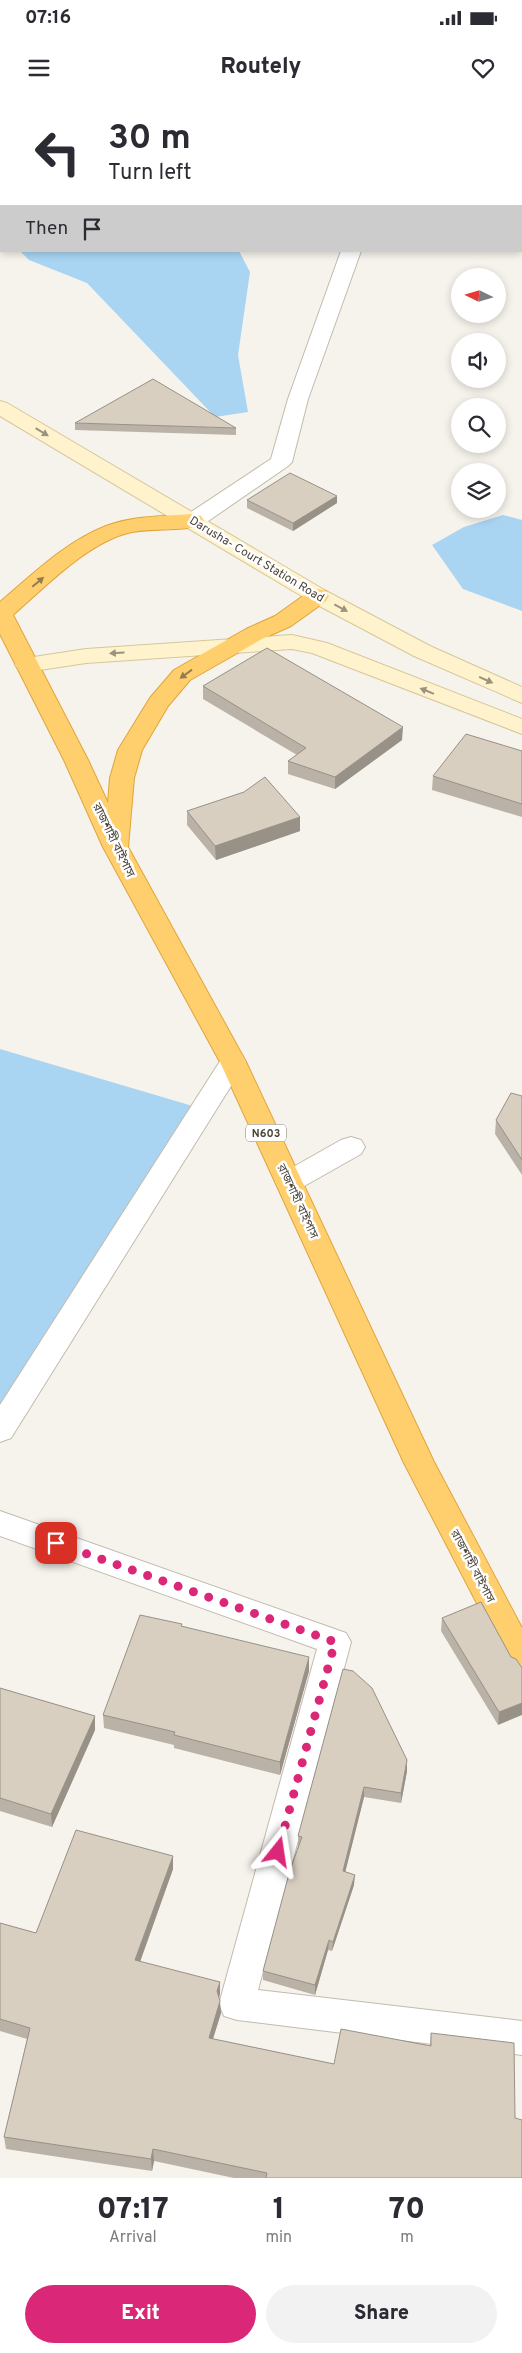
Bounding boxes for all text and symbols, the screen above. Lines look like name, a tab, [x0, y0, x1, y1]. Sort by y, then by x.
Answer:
text: 07:16	[25, 6, 71, 30]
icon: menu	[25, 54, 53, 82]
text: Routely	[221, 54, 301, 81]
icon: heart	[469, 54, 497, 82]
text: 30 m	[108, 117, 191, 161]
icon: left	[25, 120, 90, 185]
text: Turn left	[108, 160, 191, 187]
icon: arrive	[78, 215, 106, 243]
text: Then	[25, 217, 68, 241]
north arrow	[451, 268, 506, 322]
map controls	[451, 268, 506, 518]
button: sound	[451, 333, 506, 388]
button: search	[451, 398, 506, 453]
one-way arrow	[35, 428, 48, 437]
button: layers	[451, 463, 506, 518]
street label: Darusha- Court Station Road	[186, 513, 327, 607]
one-way arrow	[31, 576, 44, 587]
one-way arrow	[334, 604, 348, 612]
one-way arrow	[109, 650, 125, 658]
one-way arrow	[179, 669, 193, 679]
one-way arrow	[479, 677, 493, 685]
one-way arrow	[420, 687, 435, 694]
street label: রাজশাহী বাইপাস	[88, 799, 139, 881]
road number: N603	[246, 1124, 286, 1142]
street label: রাজশাহী বাইপাস	[272, 1160, 322, 1242]
pin	[35, 1522, 77, 1564]
street label: রাজশাহী বাইপাস	[446, 1526, 499, 1606]
icon: arrive	[42, 1529, 70, 1557]
position arrow	[251, 1825, 303, 1877]
text: 07:17	[97, 2192, 169, 2229]
text: 1	[273, 2192, 285, 2229]
text: 70	[389, 2192, 425, 2229]
text: Arrival	[109, 2228, 157, 2248]
text: min	[265, 2228, 292, 2248]
text: m	[400, 2228, 414, 2248]
button: Exit	[25, 2285, 256, 2343]
button: Share	[266, 2285, 497, 2343]

